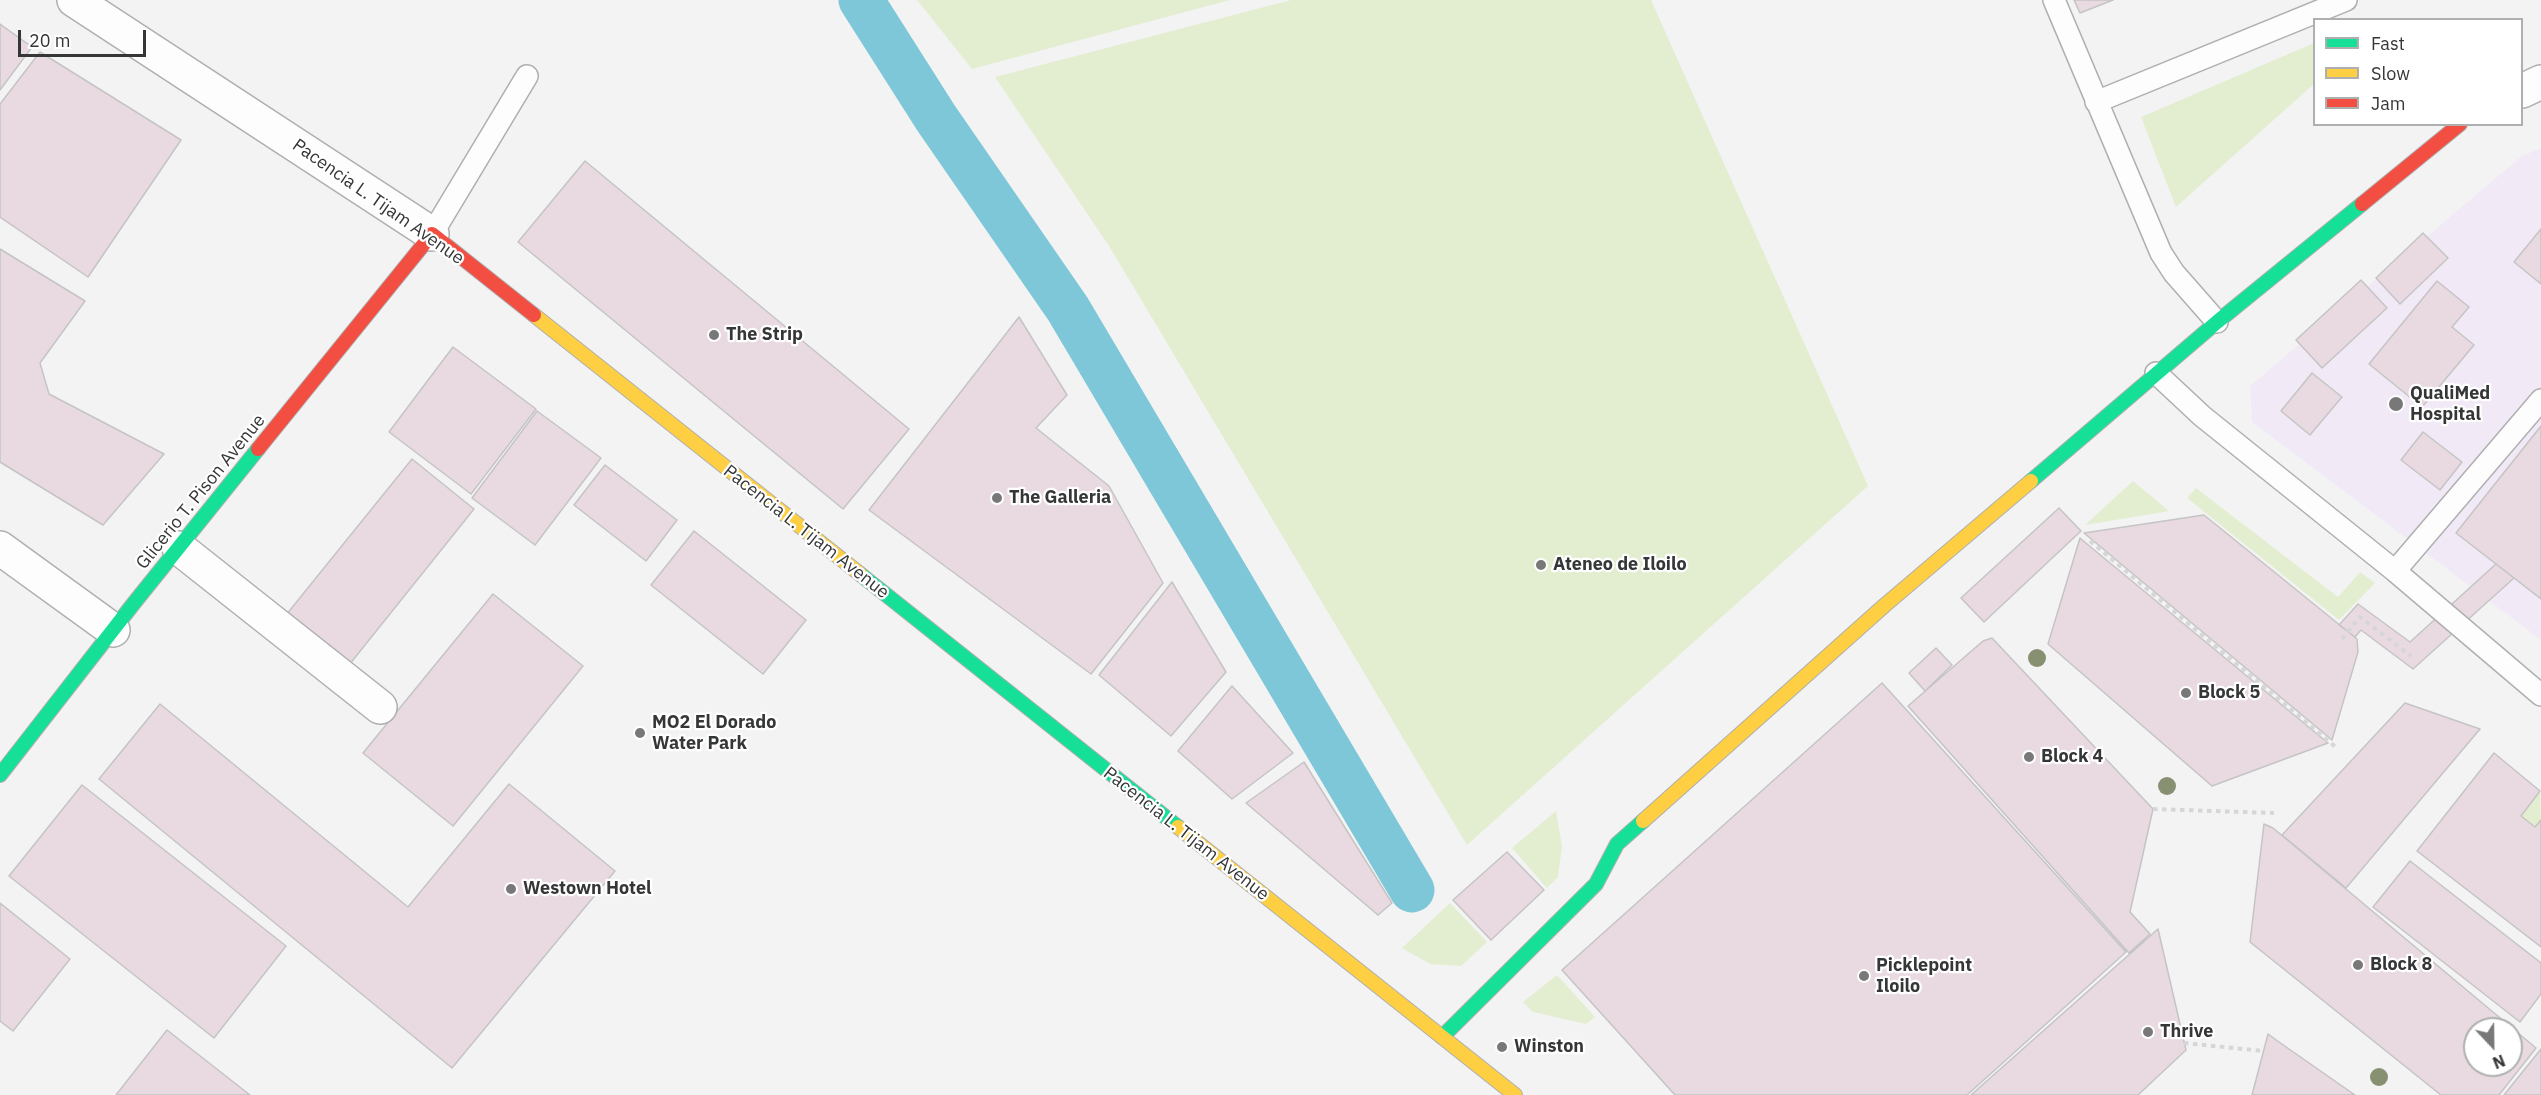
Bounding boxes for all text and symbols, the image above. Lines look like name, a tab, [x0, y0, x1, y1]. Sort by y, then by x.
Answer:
scale bar	[21, 18, 148, 56]
legend	[2313, 18, 2523, 126]
text: 20 m	[29, 29, 71, 52]
text: Fast	[2371, 32, 2405, 55]
text: Slow	[2371, 62, 2410, 85]
text: Jam	[2371, 92, 2406, 115]
street label: Pacencia L. Tijam Avenue	[288, 135, 468, 269]
place label: The Strip	[726, 324, 803, 346]
marker: The Strip	[707, 328, 721, 342]
place label: QualiMed Hospital	[2410, 383, 2490, 426]
marker: QualiMed Hospital	[2387, 395, 2405, 413]
street label: Glicerio T. Pison Avenue	[132, 410, 270, 574]
street label: Pacencia L. Tijam Avenue	[719, 461, 893, 603]
place label: The Galleria	[1009, 487, 1111, 509]
marker: The Galleria	[990, 491, 1004, 505]
place label: Ateneo de Iloilo	[1553, 554, 1687, 576]
marker: Ateneo de Iloilo	[1534, 558, 1548, 572]
place label: Block 5	[2198, 682, 2260, 704]
marker: Block 5	[2179, 686, 2193, 700]
place label: MO2 El Dorado Water Park	[652, 712, 776, 754]
marker: MO2 El Dorado Water Park	[633, 726, 647, 740]
place label: Block 4	[2041, 746, 2103, 768]
marker: Block 4	[2022, 750, 2036, 764]
street label: Pacencia L. Tijam Avenue	[1099, 763, 1273, 905]
place label: Westown Hotel	[523, 878, 651, 900]
marker: Westown Hotel	[504, 882, 518, 896]
place label: Block 8	[2370, 954, 2432, 976]
place label: Picklepoint Iloilo	[1876, 955, 1972, 998]
marker: Block 8	[2351, 958, 2365, 972]
marker: Picklepoint Iloilo	[1857, 969, 1871, 983]
north arrow	[2463, 1017, 2523, 1077]
place label: Thrive	[2160, 1021, 2213, 1043]
marker: Thrive	[2141, 1025, 2155, 1039]
place label: Winston	[1514, 1036, 1584, 1058]
marker: Winston	[1495, 1040, 1509, 1054]
text: N	[2490, 1050, 2508, 1073]

